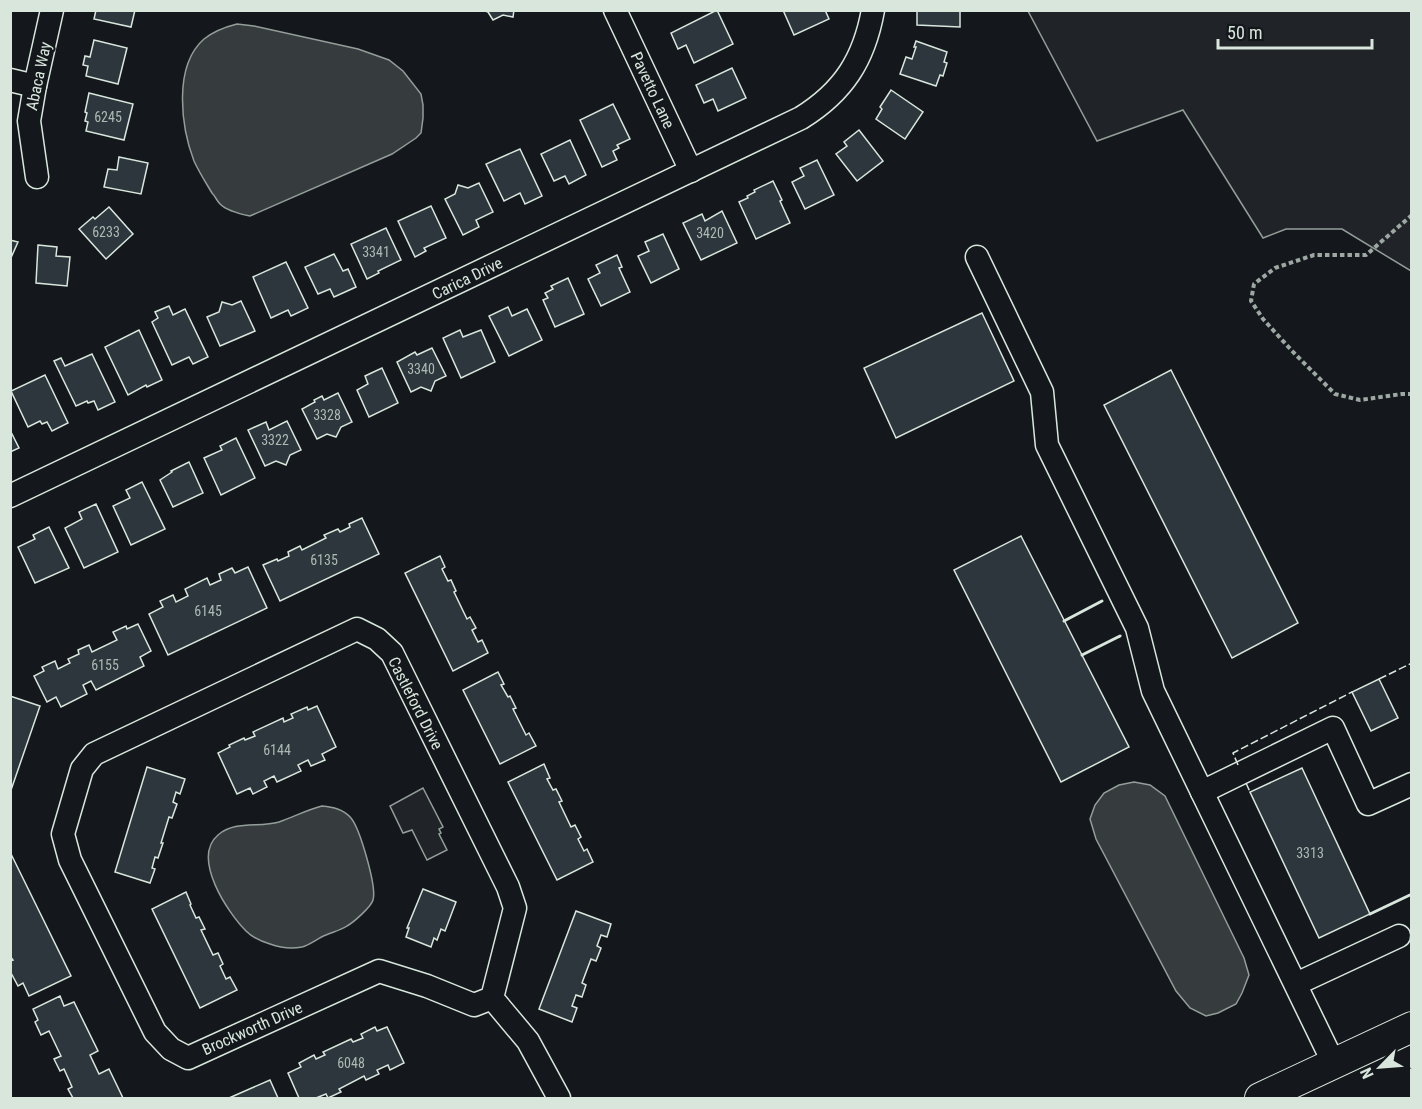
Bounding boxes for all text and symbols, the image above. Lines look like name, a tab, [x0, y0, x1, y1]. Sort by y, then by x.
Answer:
scale bar	[1218, 12, 1372, 50]
text: 50 m	[1227, 22, 1262, 43]
street label: Abaca Way	[22, 40, 55, 112]
street label: Pavetto Lane	[627, 49, 679, 131]
house number: 6245	[94, 109, 122, 125]
house number: 6233	[92, 224, 120, 240]
house number: 3420	[696, 225, 724, 241]
house number: 3341	[362, 244, 390, 260]
street label: Carica Drive	[429, 253, 506, 304]
house number: 3340	[407, 361, 435, 377]
house number: 3328	[313, 407, 341, 423]
house number: 3322	[261, 432, 289, 448]
house number: 6135	[310, 552, 338, 568]
house number: 6145	[194, 603, 222, 619]
street label: Castleford Drive	[384, 654, 447, 753]
house number: 6155	[91, 657, 119, 673]
house number: 6144	[263, 742, 291, 758]
house number: 3313	[1296, 845, 1324, 861]
street label: Brockworth Drive	[199, 998, 305, 1059]
north arrow	[1350, 1037, 1410, 1097]
house number: 6048	[337, 1055, 365, 1071]
text: N	[1356, 1065, 1378, 1082]

